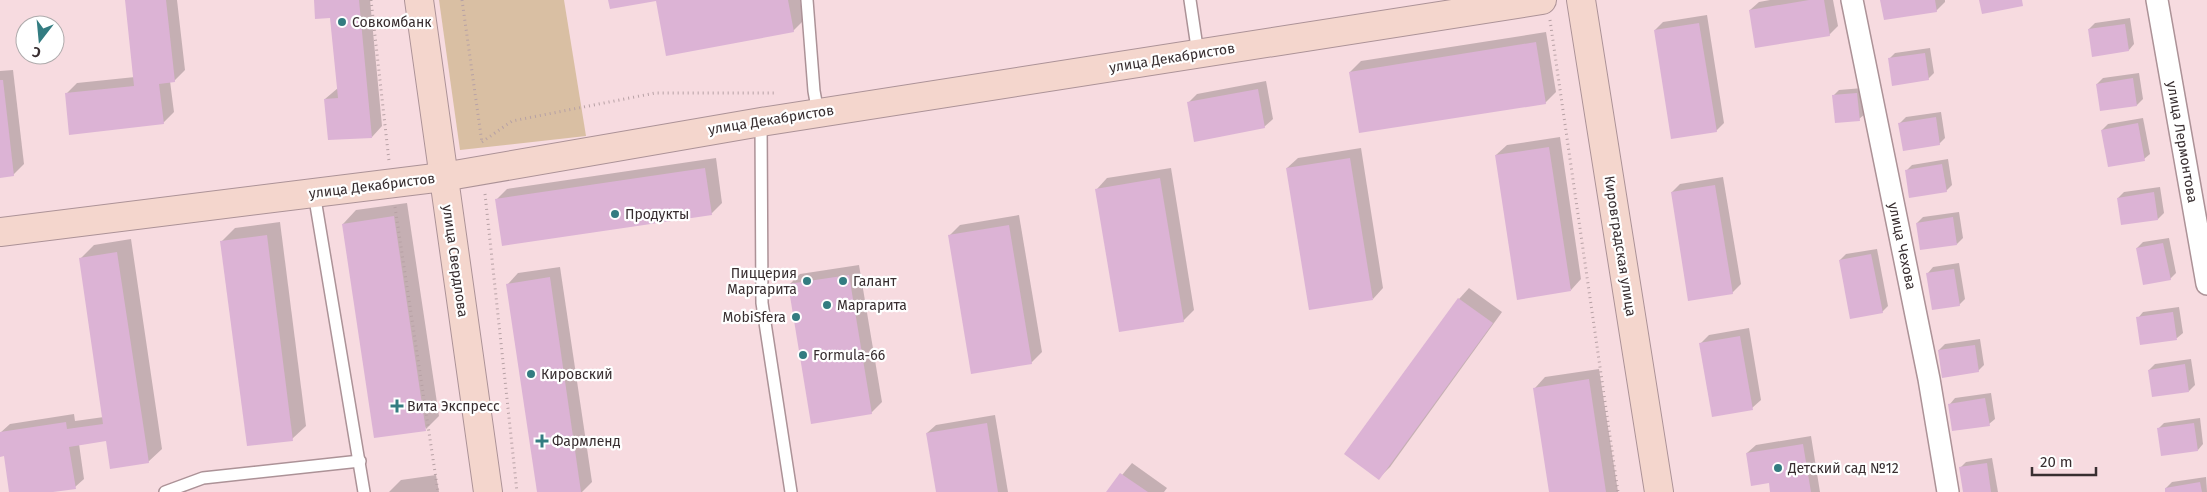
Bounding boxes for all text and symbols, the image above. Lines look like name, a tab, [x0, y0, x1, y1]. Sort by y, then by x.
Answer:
place label: Совкомбанк	[352, 14, 432, 31]
north arrow	[15, 15, 65, 65]
marker: Совкомбанк	[336, 16, 348, 28]
street label: улица Декабристов	[1108, 40, 1236, 76]
text: С	[30, 43, 43, 61]
street label: улица Лермонтова	[2163, 80, 2201, 204]
street label: улица Декабристов	[707, 102, 835, 138]
street label: улица Декабристов	[308, 170, 436, 202]
street label: Кировградская улица	[1600, 174, 1640, 318]
street label: улица Чехова	[1884, 201, 1920, 291]
street label: улица Свердлова	[439, 204, 471, 318]
place label: Продукты	[625, 206, 689, 223]
marker: Продукты	[609, 208, 621, 220]
place label: Пиццерия Маргарита	[727, 265, 797, 298]
place label: Галант	[853, 273, 897, 290]
marker: Пиццерия Маргарита	[801, 275, 813, 287]
marker: Галант	[837, 275, 849, 287]
place label: Маргарита	[837, 297, 907, 314]
marker: Маргарита	[821, 299, 833, 311]
place label: MobiSfera	[722, 309, 786, 326]
marker: MobiSfera	[790, 311, 802, 323]
place label: Formula-66	[813, 347, 885, 364]
marker: Formula-66	[797, 349, 809, 361]
place label: Кировский	[541, 366, 613, 383]
marker: Кировский	[525, 368, 537, 380]
place label: Вита Экспресс	[407, 398, 500, 415]
marker: Вита Экспресс	[391, 400, 403, 412]
place label: Фармленд	[552, 433, 621, 450]
marker: Фармленд	[536, 435, 548, 447]
scale bar	[2032, 444, 2096, 476]
text: 20 m	[2040, 453, 2073, 471]
place label: Детский сад №12	[1787, 460, 1899, 477]
marker: Детский сад №12	[1772, 462, 1784, 474]

